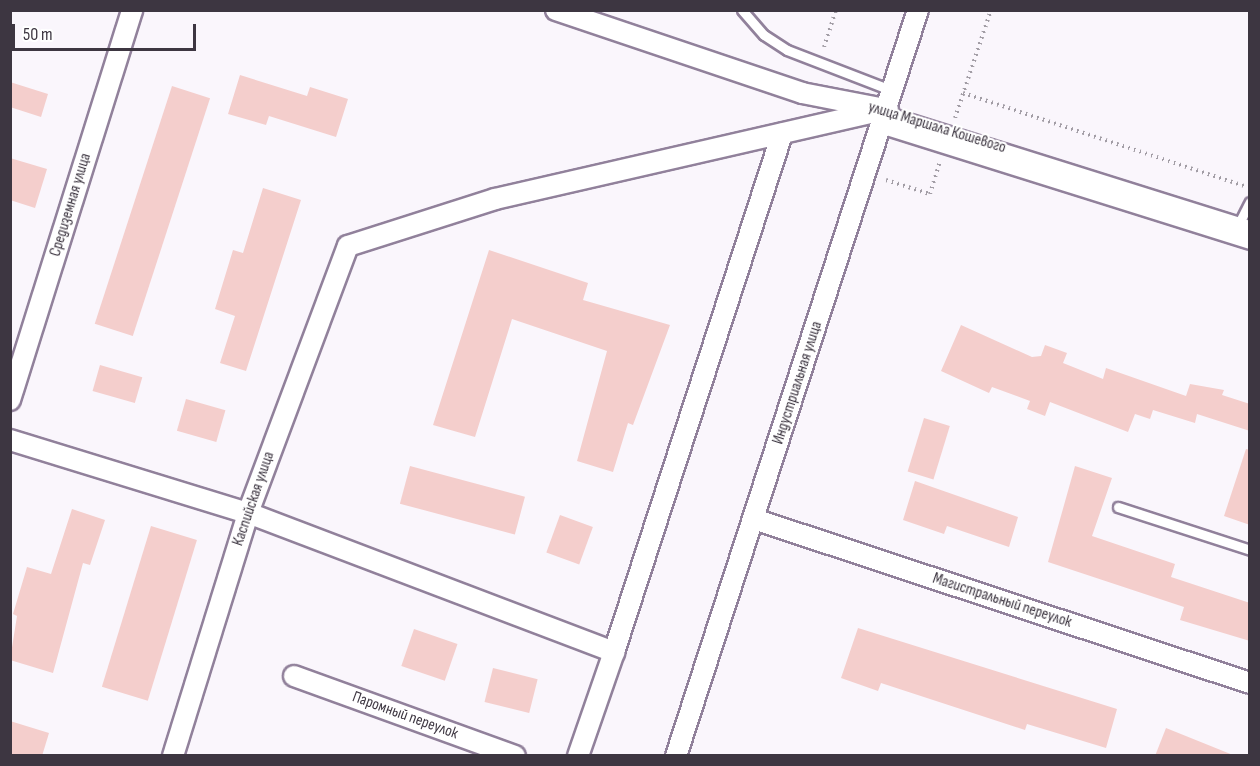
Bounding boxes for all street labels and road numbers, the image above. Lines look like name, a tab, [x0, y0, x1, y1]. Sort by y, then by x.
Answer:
street label: улица Маршала Кошевого	[866, 98, 1008, 158]
street label: Средиземная улица	[46, 151, 96, 259]
street label: Индустриальная улица	[769, 319, 827, 447]
street label: Каспийская улица	[229, 449, 279, 549]
street label: Магистральный переулок	[930, 569, 1074, 633]
street label: Паромный переулок	[350, 688, 460, 744]

